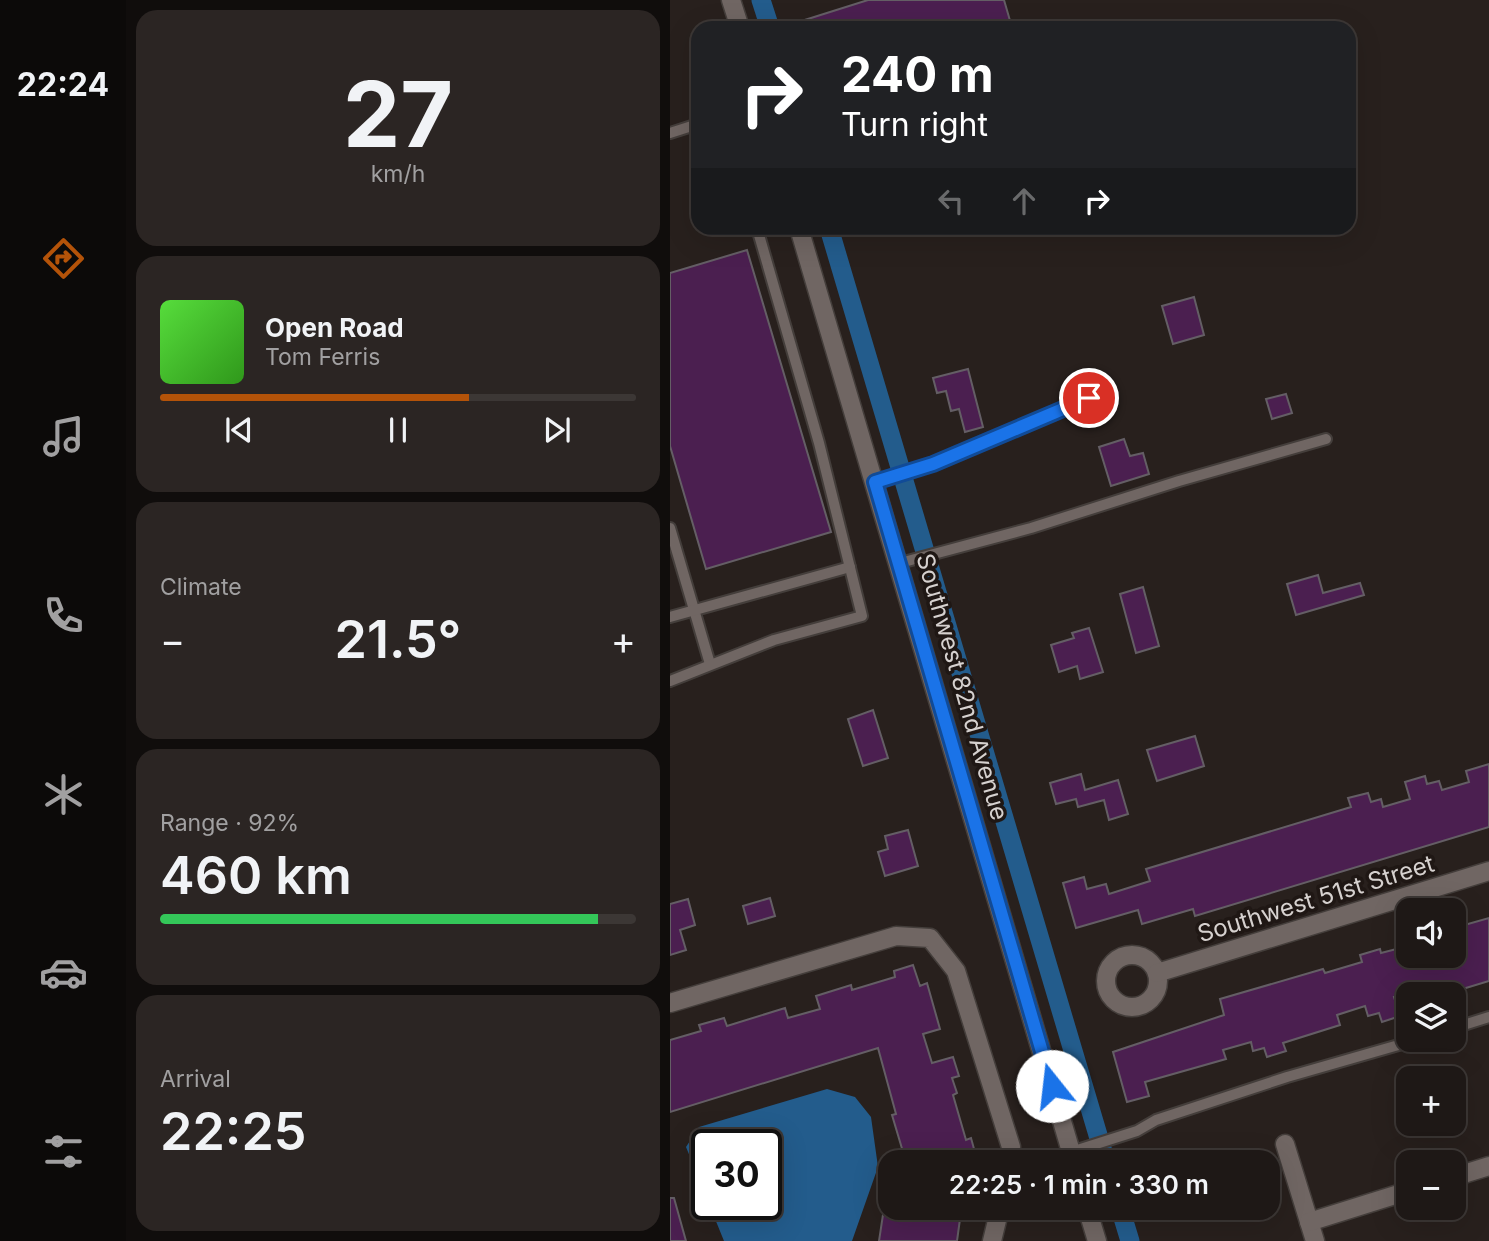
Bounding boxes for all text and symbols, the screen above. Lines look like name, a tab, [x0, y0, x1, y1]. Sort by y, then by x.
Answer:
text: 240 m	[841, 45, 994, 104]
icon: right	[726, 49, 817, 140]
text: 27	[343, 59, 453, 169]
text: 22:24	[17, 65, 109, 104]
text: Turn right	[841, 105, 988, 144]
text: km/h	[371, 160, 425, 188]
icon: left	[932, 182, 970, 220]
icon: ahead	[1005, 182, 1043, 220]
icon: right	[1078, 182, 1116, 220]
icon: directions	[39, 234, 88, 283]
text: Open Road	[265, 312, 404, 343]
text: Tom Ferris	[265, 343, 380, 371]
pin	[1059, 368, 1119, 428]
icon: arrive	[1070, 379, 1108, 417]
icon: previous	[220, 411, 258, 449]
icon: pause	[379, 411, 417, 449]
icon: next	[538, 411, 576, 449]
icon: music	[39, 412, 88, 461]
street label: Southwest 82nd Avenue	[911, 550, 1014, 823]
text: Climate	[160, 573, 242, 601]
icon: phone	[39, 591, 88, 640]
text: 21.5°	[335, 608, 461, 671]
text: −	[160, 617, 185, 663]
text: +	[611, 617, 636, 663]
icon: climate	[39, 770, 88, 819]
text: Range · 92%	[160, 809, 299, 837]
text: 460 km	[160, 844, 352, 907]
street label: Southwest 51st Street	[1194, 849, 1438, 948]
map controls	[1396, 898, 1466, 1220]
button: sound	[1396, 898, 1466, 968]
icon: car	[39, 948, 88, 997]
button: layers	[1396, 982, 1466, 1052]
position arrow	[1015, 1049, 1089, 1123]
text: Arrival	[160, 1065, 231, 1093]
button: +	[1396, 1066, 1466, 1136]
text: 22:25	[160, 1100, 306, 1163]
icon: filters	[39, 1127, 88, 1176]
speed limit sign: 30	[691, 1129, 782, 1220]
button: −	[1396, 1150, 1466, 1220]
text: 22:25 · 1 min · 330 m	[949, 1169, 1209, 1200]

